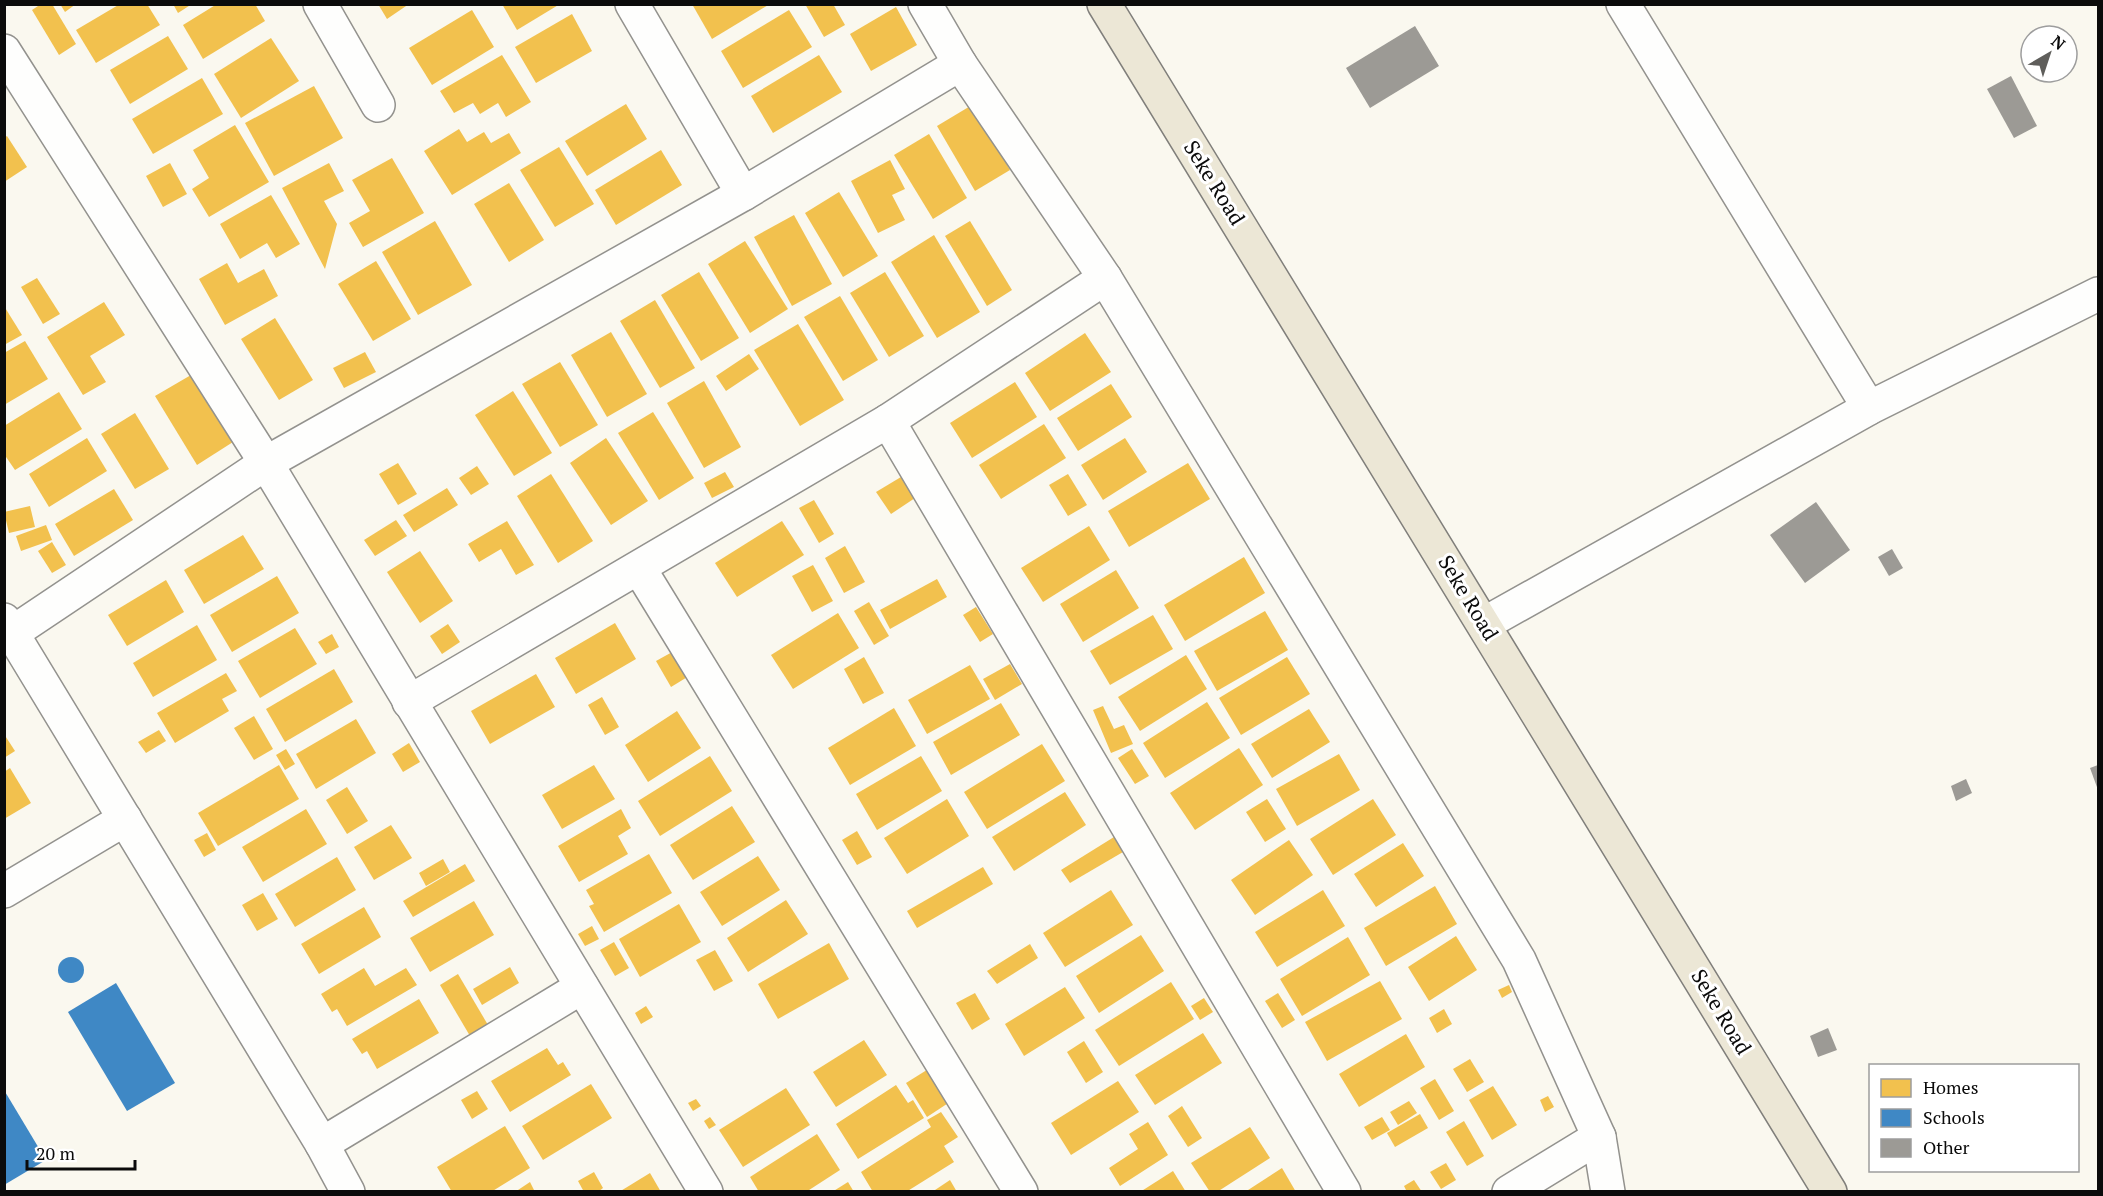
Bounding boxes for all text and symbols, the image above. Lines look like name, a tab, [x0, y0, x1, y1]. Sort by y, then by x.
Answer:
north arrow	[2019, 24, 2079, 84]
text: N	[2047, 30, 2070, 55]
street label: Seke Road	[1178, 135, 1252, 230]
street label: Seke Road	[1432, 550, 1505, 646]
street label: Seke Road	[1685, 964, 1758, 1060]
legend	[1869, 1064, 2079, 1172]
text: Homes	[1923, 1075, 1978, 1099]
text: Schools	[1923, 1105, 1985, 1129]
scale bar	[27, 1133, 135, 1171]
text: Other	[1923, 1135, 1970, 1159]
text: 20 m	[36, 1141, 76, 1165]

